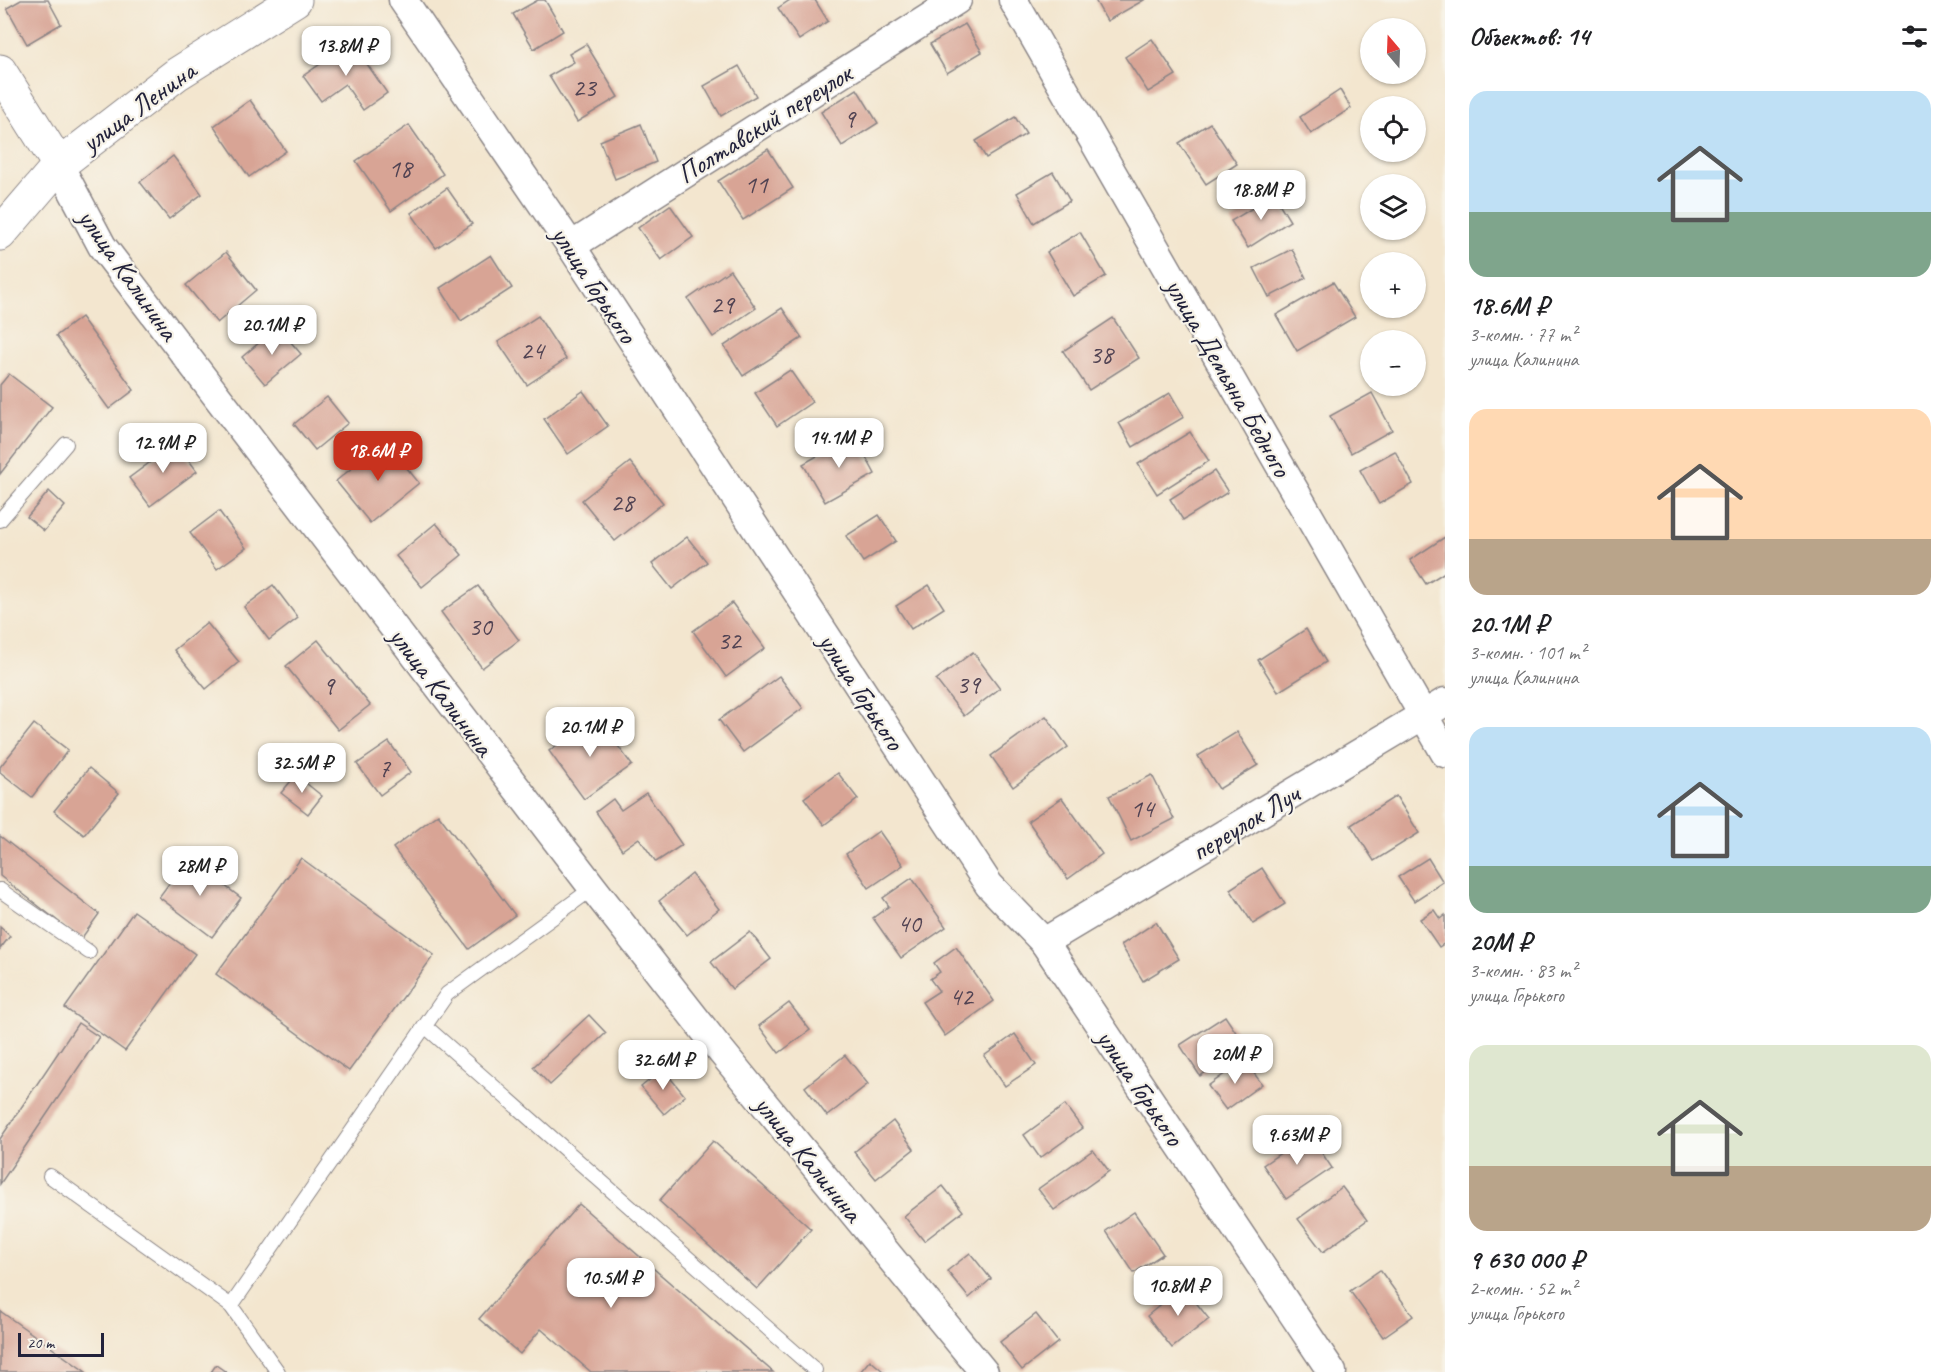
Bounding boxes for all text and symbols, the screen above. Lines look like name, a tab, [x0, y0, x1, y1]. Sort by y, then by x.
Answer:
north arrow	[1360, 18, 1426, 84]
map controls	[1360, 18, 1426, 396]
text: Объектов: 14	[1469, 20, 1589, 53]
icon: filters	[1898, 20, 1931, 53]
pin: 13.8M ₽	[291, 26, 401, 77]
text: 13.8M ₽	[316, 33, 376, 58]
street label: улица Ленина	[73, 52, 204, 161]
street label: Полтавский переулок	[671, 54, 860, 191]
house number: 23	[572, 71, 598, 104]
button: locate	[1360, 96, 1426, 162]
house number: 9	[843, 102, 857, 135]
icon: home	[1646, 130, 1754, 238]
house number: 18	[388, 152, 414, 185]
house number: 11	[744, 168, 769, 201]
pin: 18.8M ₽	[1206, 170, 1316, 221]
button: layers	[1360, 174, 1426, 240]
text: 18.8M ₽	[1231, 177, 1291, 202]
street label: улица Калинина	[69, 200, 188, 348]
street label: улица Горького	[543, 217, 647, 351]
button: +	[1360, 252, 1426, 318]
street label: улица Демьяна Бедного	[1157, 270, 1301, 485]
house number: 29	[710, 288, 736, 321]
text: 18.6M ₽	[1469, 289, 1548, 322]
pin: 20.1M ₽	[217, 305, 327, 356]
text: 20.1M ₽	[242, 312, 302, 337]
text: 3-комн. · 77 m²	[1469, 322, 1577, 347]
button: −	[1360, 330, 1426, 396]
house number: 24	[520, 334, 546, 367]
house number: 38	[1089, 338, 1115, 371]
text: улица Калинина	[1469, 347, 1578, 372]
pin: 14.1M ₽	[784, 418, 894, 469]
pin: 12.9M ₽	[108, 423, 218, 474]
text: 14.1M ₽	[809, 425, 869, 450]
text: 12.9M ₽	[133, 430, 193, 455]
pin: 18.6M ₽	[323, 431, 433, 482]
text: 18.6M ₽	[347, 438, 409, 463]
icon: home	[1646, 448, 1754, 556]
house number: 28	[610, 486, 636, 519]
text: 20.1M ₽	[1469, 607, 1548, 640]
house number: 30	[468, 610, 494, 643]
street label: улица Калинина	[380, 618, 503, 764]
house number: 32	[717, 624, 743, 657]
street label: улица Горького	[810, 624, 914, 758]
text: 3-комн. · 101 m²	[1469, 640, 1586, 665]
text: улица Калинина	[1469, 665, 1578, 690]
house number: 39	[956, 668, 982, 701]
house number: 9	[322, 669, 336, 702]
pin: 20.1M ₽	[535, 707, 645, 758]
text: 20.1M ₽	[560, 714, 620, 739]
pin: 32.5M ₽	[247, 743, 357, 794]
text: 32.5M ₽	[272, 750, 332, 775]
house number: 7	[378, 752, 391, 785]
icon: home	[1646, 766, 1754, 874]
street label: переулок Луч	[1184, 775, 1308, 869]
house number: 14	[1130, 792, 1156, 825]
pin: 28M ₽	[158, 846, 242, 897]
text: 28M ₽	[176, 853, 224, 878]
house number: 40	[897, 907, 923, 940]
text: 20M ₽	[1469, 925, 1531, 958]
text: 3-комн. · 83 m²	[1469, 958, 1577, 983]
house number: 42	[949, 980, 975, 1013]
text: улица Горького	[1469, 983, 1564, 1008]
street label: улица Горького	[1088, 1021, 1193, 1154]
pin: 20M ₽	[1193, 1034, 1277, 1085]
pin: 32.6M ₽	[608, 1040, 718, 1091]
text: 20M ₽	[1211, 1041, 1259, 1066]
text: 32.6M ₽	[632, 1047, 694, 1072]
icon: home	[1646, 1084, 1754, 1192]
street label: улица Калинина	[746, 1086, 871, 1230]
pin: 9.63M ₽	[1242, 1115, 1352, 1166]
text: 9.63M ₽	[1267, 1122, 1327, 1147]
text: 9 630 000 ₽	[1469, 1243, 1583, 1276]
pin: 10.5M ₽	[556, 1258, 666, 1309]
text: 10.5M ₽	[581, 1265, 641, 1290]
pin: 10.8M ₽	[1123, 1266, 1233, 1317]
text: 10.8M ₽	[1148, 1273, 1208, 1298]
text: 2-комн. · 52 m²	[1469, 1276, 1577, 1301]
text: улица Горького	[1469, 1301, 1564, 1326]
scale bar	[18, 1330, 104, 1358]
text: 20 m	[27, 1333, 54, 1353]

